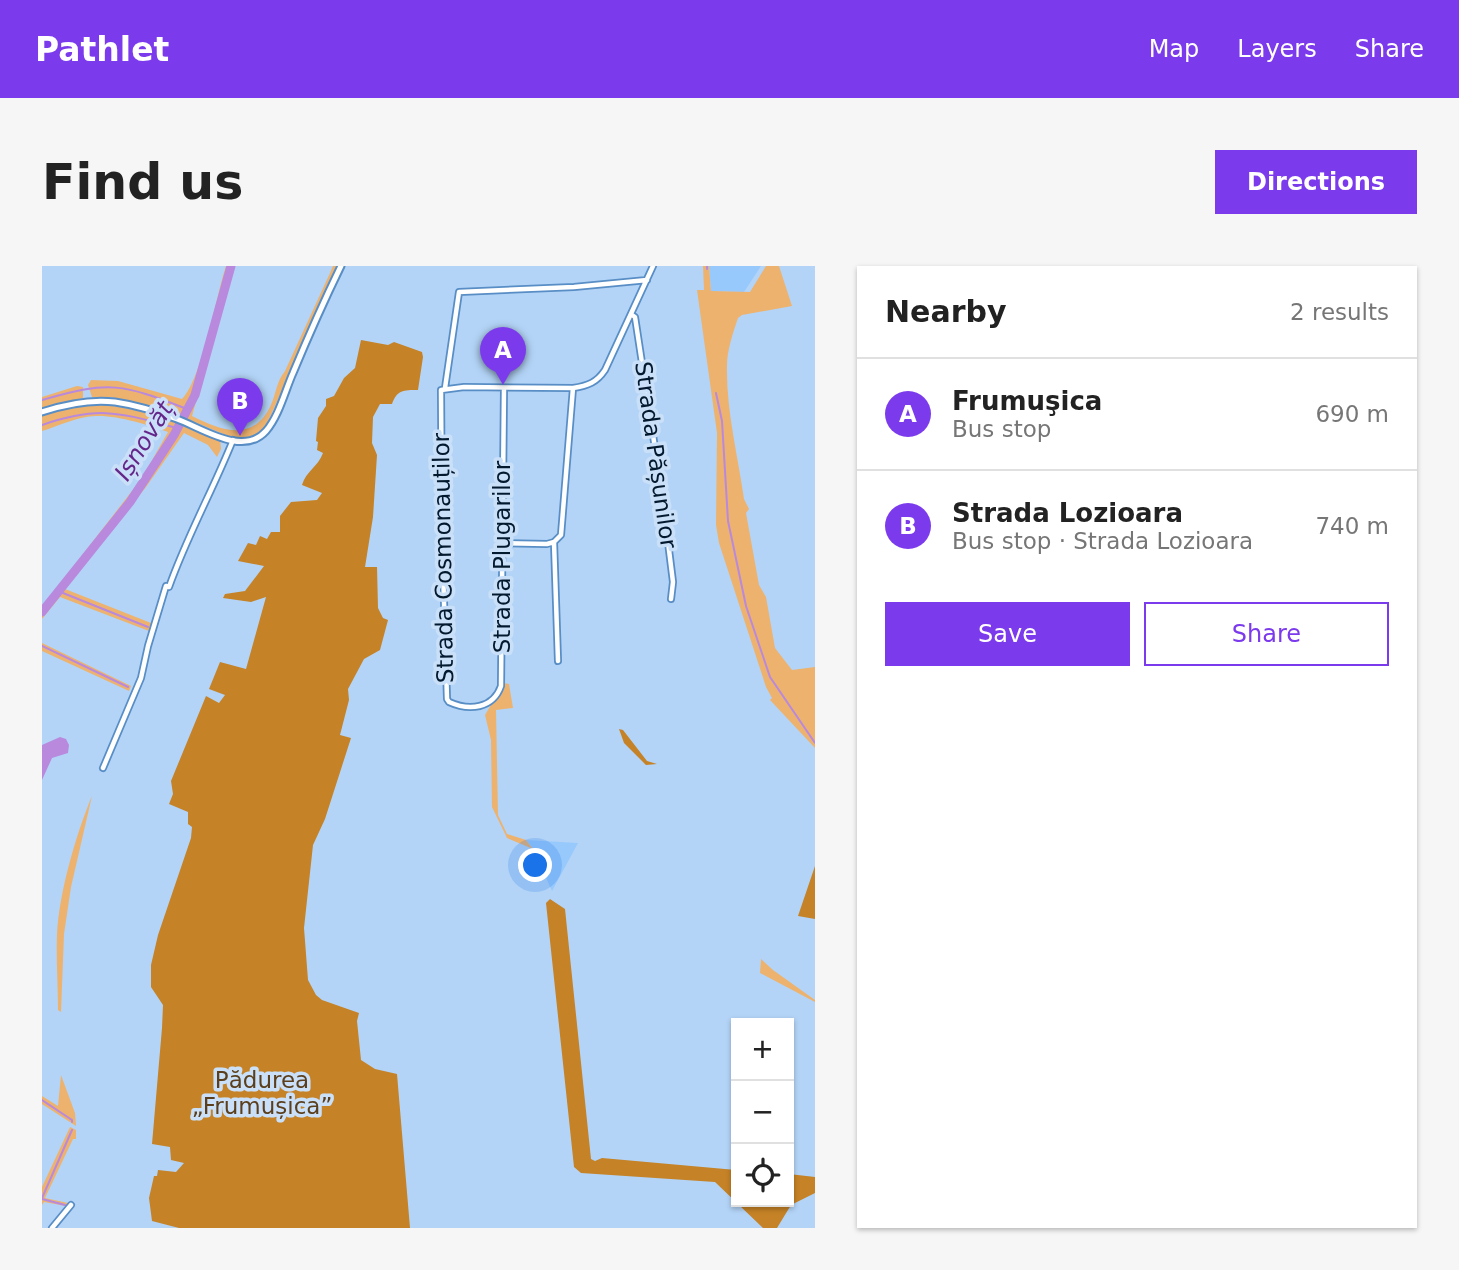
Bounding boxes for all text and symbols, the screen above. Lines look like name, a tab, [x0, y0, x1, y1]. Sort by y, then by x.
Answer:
text: Pathlet	[35, 30, 169, 69]
text: Map	[1149, 35, 1199, 63]
text: Layers	[1237, 35, 1317, 63]
text: Share	[1355, 35, 1424, 63]
button: Directions	[1215, 150, 1417, 214]
text: Find us	[42, 154, 243, 211]
text: Nearby	[885, 294, 1007, 329]
text: 2 results	[1290, 299, 1389, 325]
pin: A	[480, 327, 526, 385]
street label: Strada Pășunilor	[630, 360, 682, 551]
pin: B	[217, 378, 263, 436]
text: Frumuşica	[952, 386, 1102, 416]
water label: Ișnovăț	[109, 395, 180, 486]
text: A	[899, 401, 917, 427]
text: 690 m	[1315, 401, 1389, 427]
text: Bus stop	[952, 416, 1051, 442]
street label: Strada Cosmonauților	[428, 432, 459, 683]
street label: Strada Plugarilor	[489, 460, 515, 653]
text: Strada Lozioara	[952, 498, 1183, 528]
text: B	[899, 513, 917, 539]
text: 740 m	[1315, 513, 1389, 539]
text: Bus stop · Strada Lozioara	[952, 528, 1253, 554]
button: Save	[885, 602, 1130, 666]
button: Share	[1144, 602, 1389, 666]
your location	[518, 848, 552, 882]
map controls	[731, 1018, 794, 1207]
button: +	[731, 1018, 794, 1081]
park label: Pădurea „Frumușica”	[192, 1067, 332, 1119]
button: −	[731, 1081, 794, 1144]
button: locate	[731, 1144, 794, 1207]

